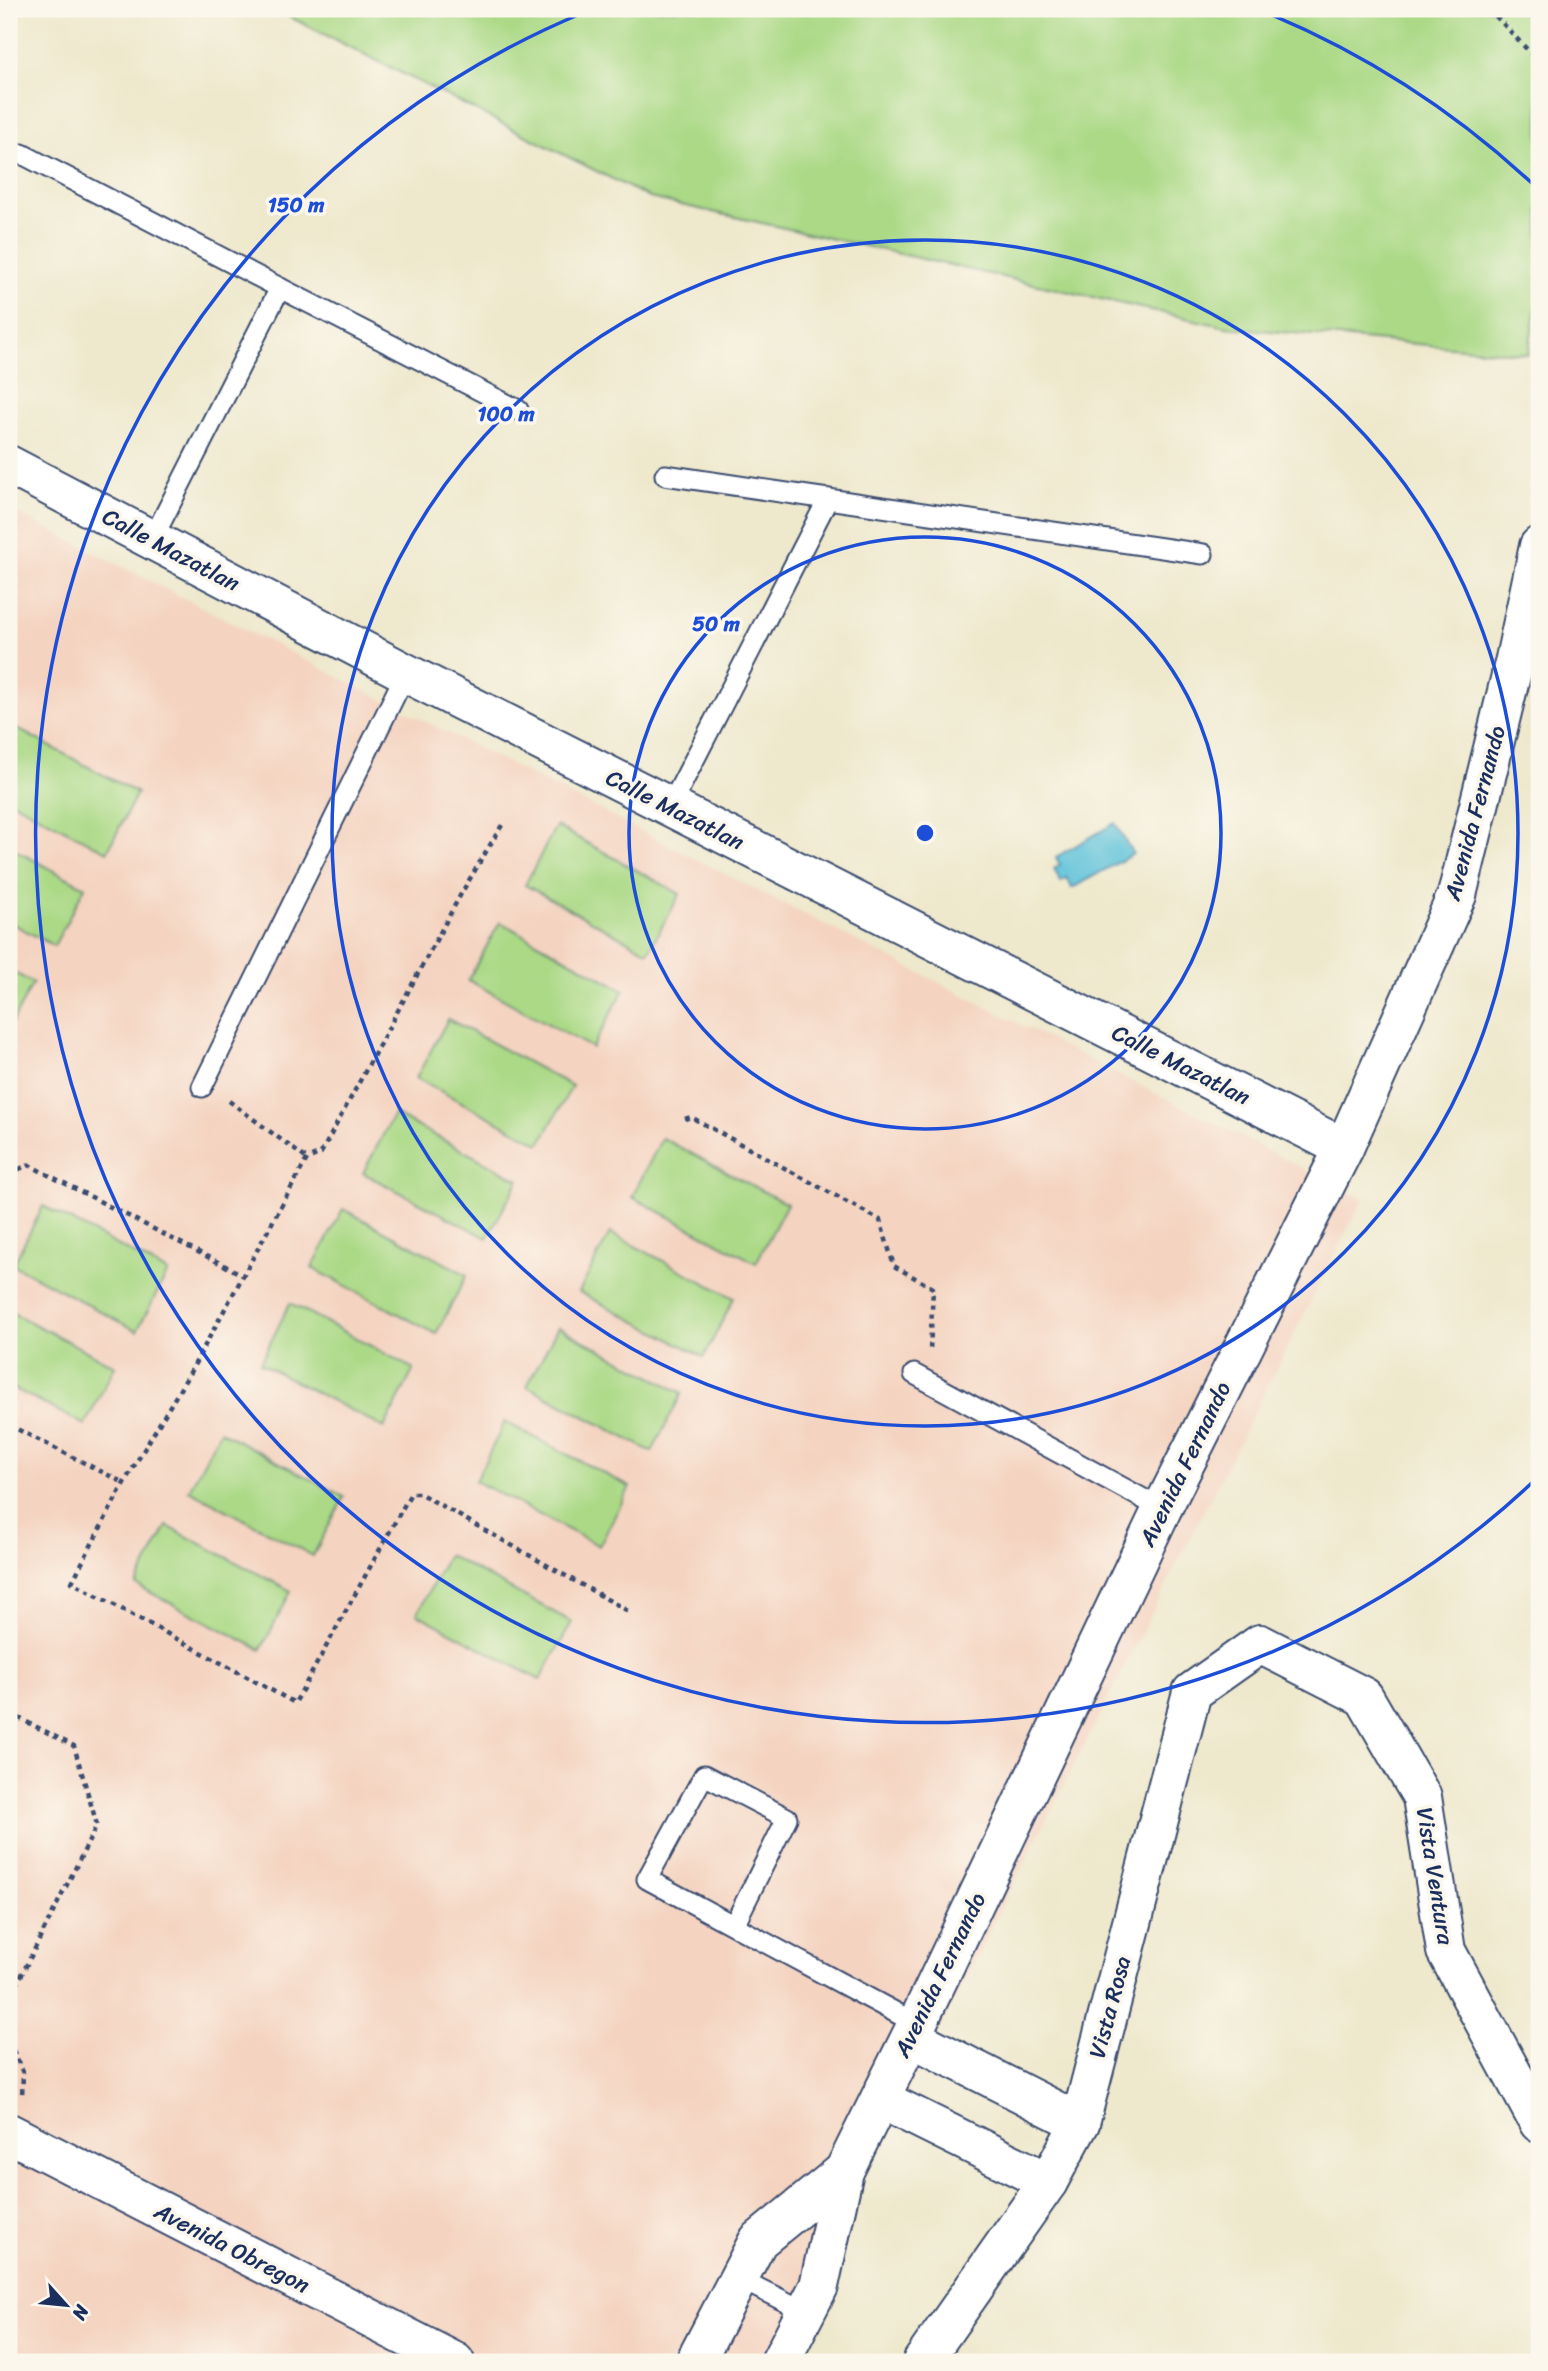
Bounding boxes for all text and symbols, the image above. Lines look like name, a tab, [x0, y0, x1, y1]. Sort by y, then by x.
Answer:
text: 150 m	[268, 186, 325, 224]
text: 100 m	[477, 395, 535, 433]
street label: Calle Mazatlan	[95, 496, 248, 604]
text: 50 m	[692, 605, 741, 643]
street label: Avenida Fernando	[1432, 721, 1518, 906]
street label: Calle Mazatlan	[598, 757, 752, 863]
centre of rings	[913, 821, 937, 845]
street label: Calle Mazatlan	[1104, 1012, 1258, 1118]
street label: Avenida Fernando	[1127, 1374, 1243, 1555]
street label: Vista Ventura	[1404, 1804, 1466, 1948]
street label: Avenida Fernando	[882, 1885, 998, 2066]
street label: Vista Rosa	[1077, 1951, 1143, 2063]
street label: Avenida Obregon	[146, 2191, 317, 2305]
north arrow	[32, 2270, 102, 2340]
text: N	[63, 2298, 99, 2327]

